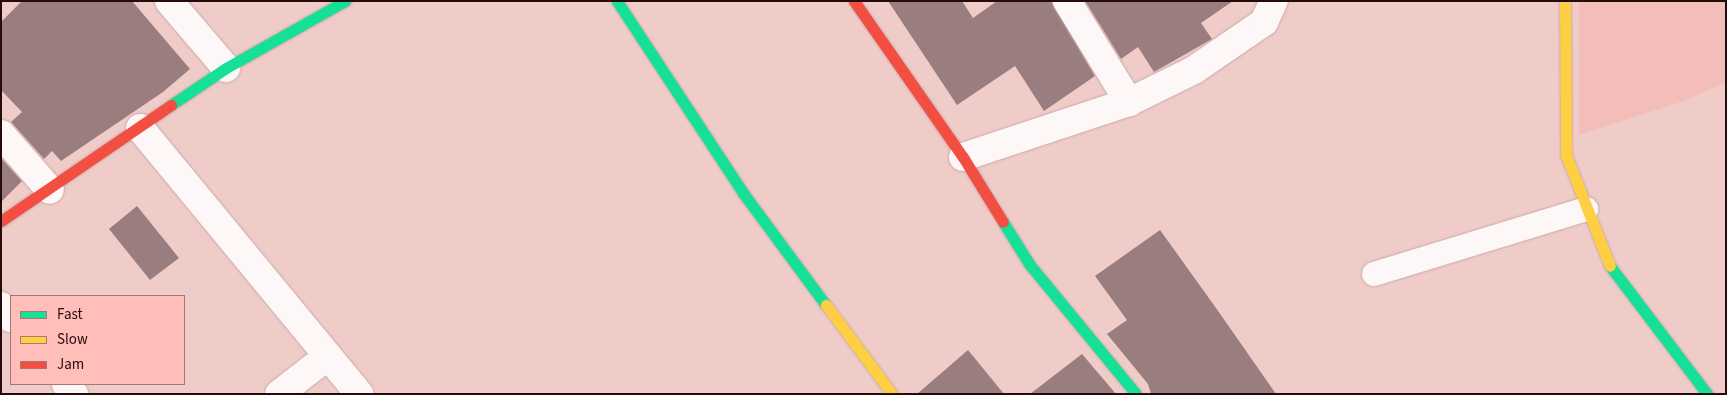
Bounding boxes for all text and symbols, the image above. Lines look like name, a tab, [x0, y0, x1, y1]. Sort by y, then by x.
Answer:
legend	[10, 295, 185, 385]
text: Fast	[57, 304, 83, 325]
text: Slow	[57, 329, 88, 350]
text: Jam	[57, 354, 84, 375]

